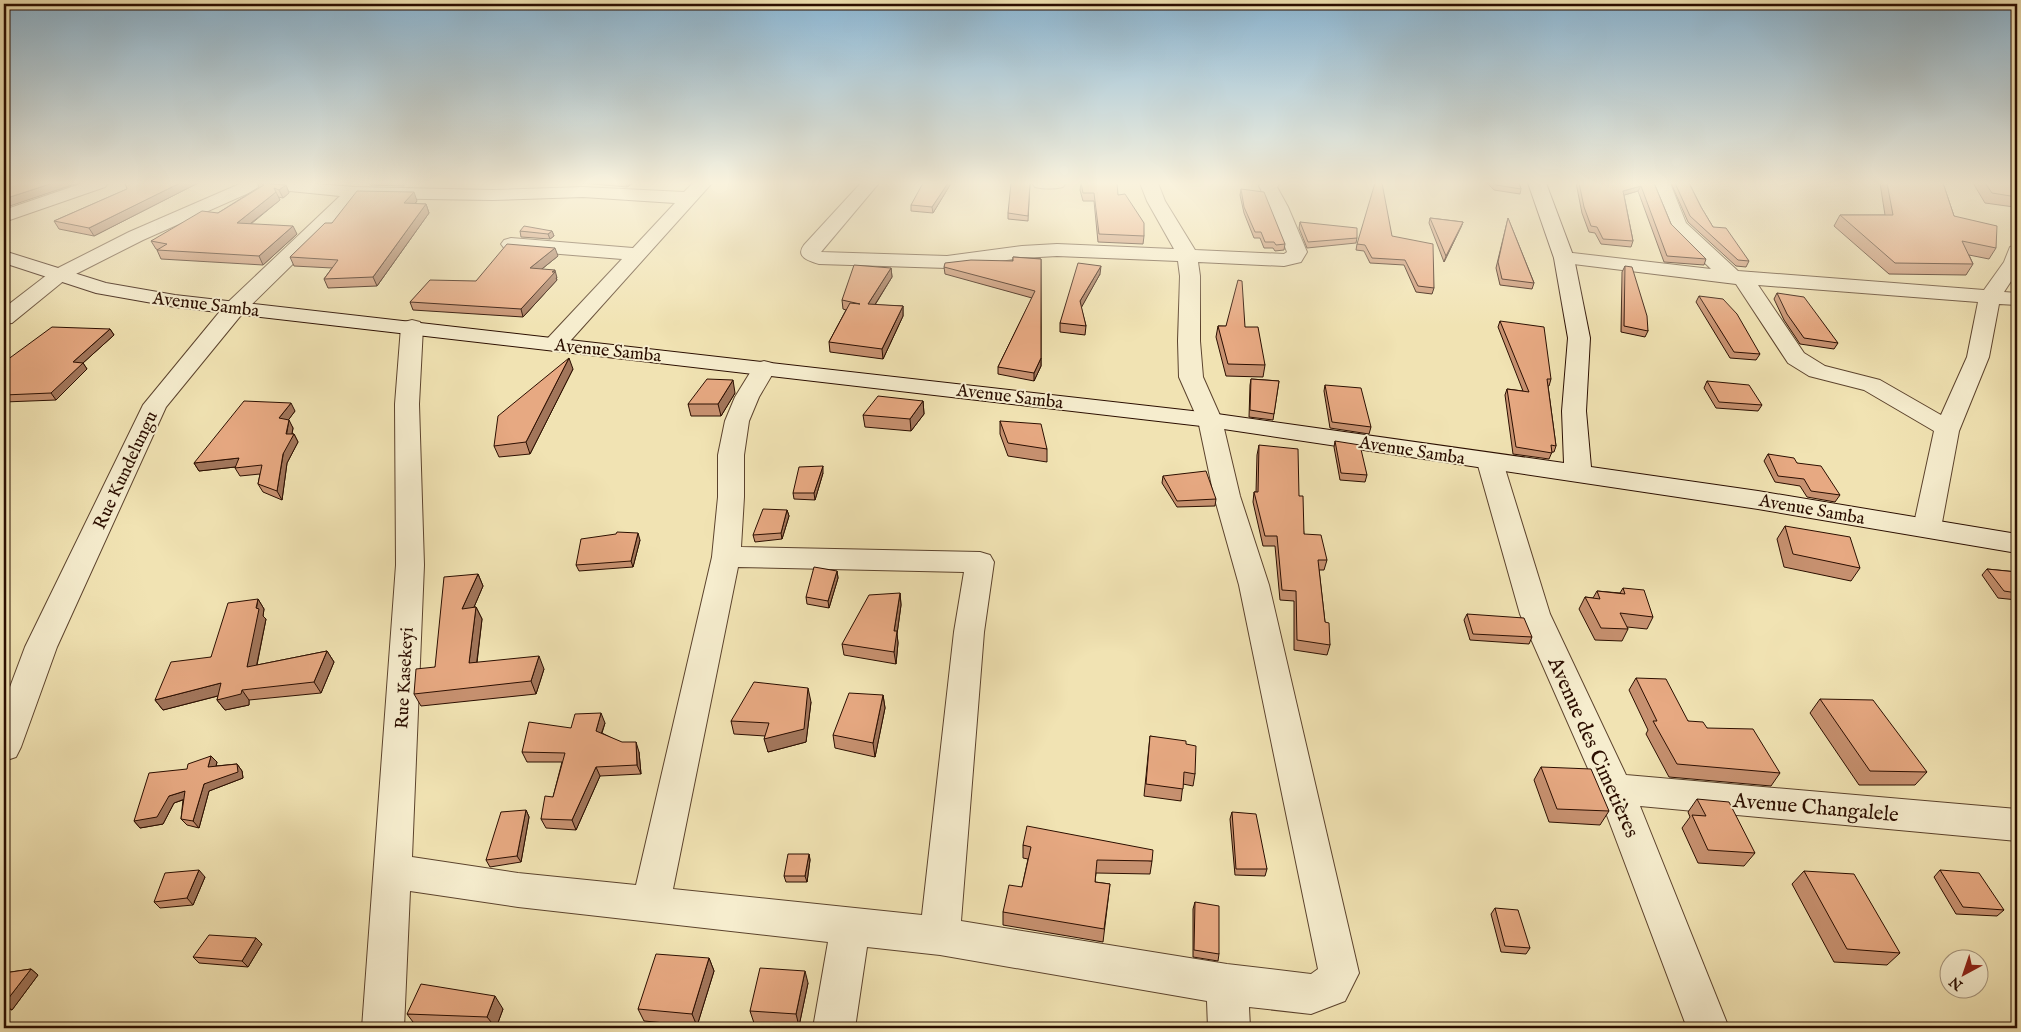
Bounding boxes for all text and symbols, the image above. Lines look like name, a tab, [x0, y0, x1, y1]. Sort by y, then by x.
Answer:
street label: Avenue Samba	[150, 287, 261, 323]
street label: Avenue Samba	[552, 334, 663, 369]
street label: Avenue Samba	[954, 379, 1065, 415]
street label: Rue Kundelungu	[89, 408, 164, 533]
street label: Avenue Samba	[1356, 432, 1467, 471]
street label: Avenue Samba	[1756, 490, 1867, 531]
street label: Rue Kasekeyi	[391, 626, 420, 730]
street label: Avenue des Cimetières	[1540, 652, 1645, 842]
street label: Avenue Changalele	[1731, 788, 1900, 829]
north arrow	[1938, 950, 1988, 1000]
text: N	[1946, 972, 1967, 995]

